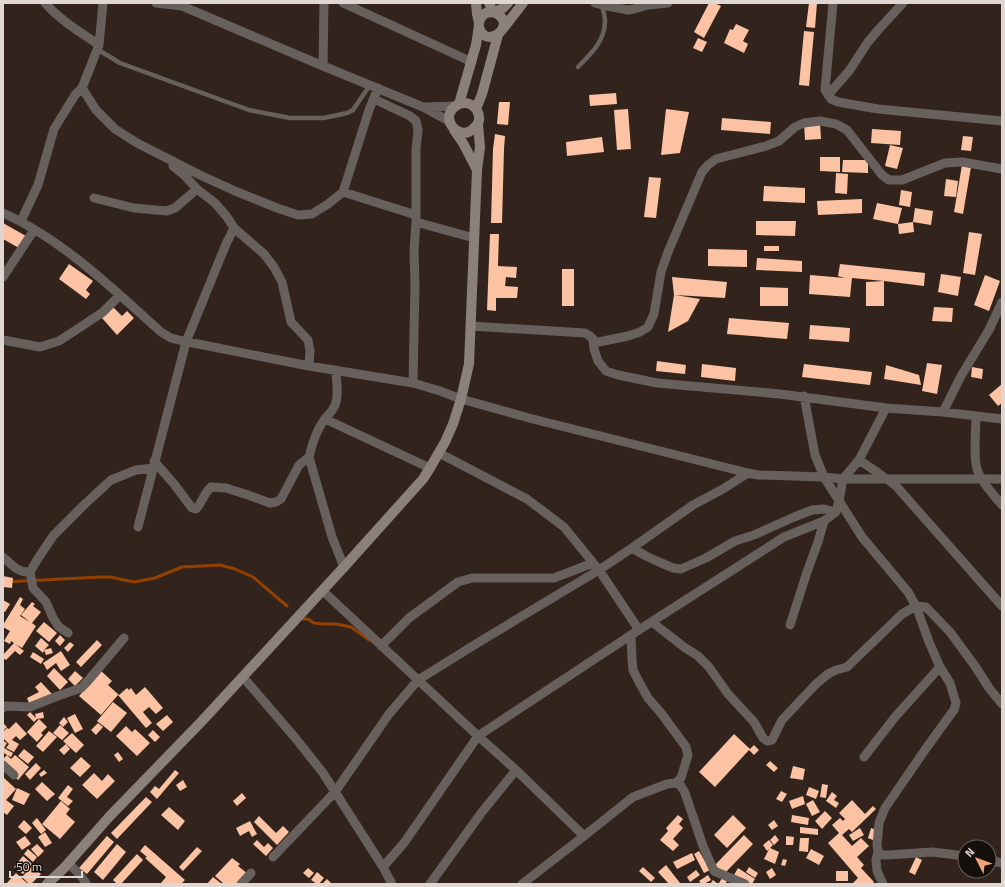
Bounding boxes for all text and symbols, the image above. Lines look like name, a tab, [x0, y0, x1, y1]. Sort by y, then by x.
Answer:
north arrow	[957, 839, 997, 879]
text: N	[961, 844, 978, 860]
scale bar	[10, 853, 82, 879]
text: 50 m	[16, 857, 42, 876]

